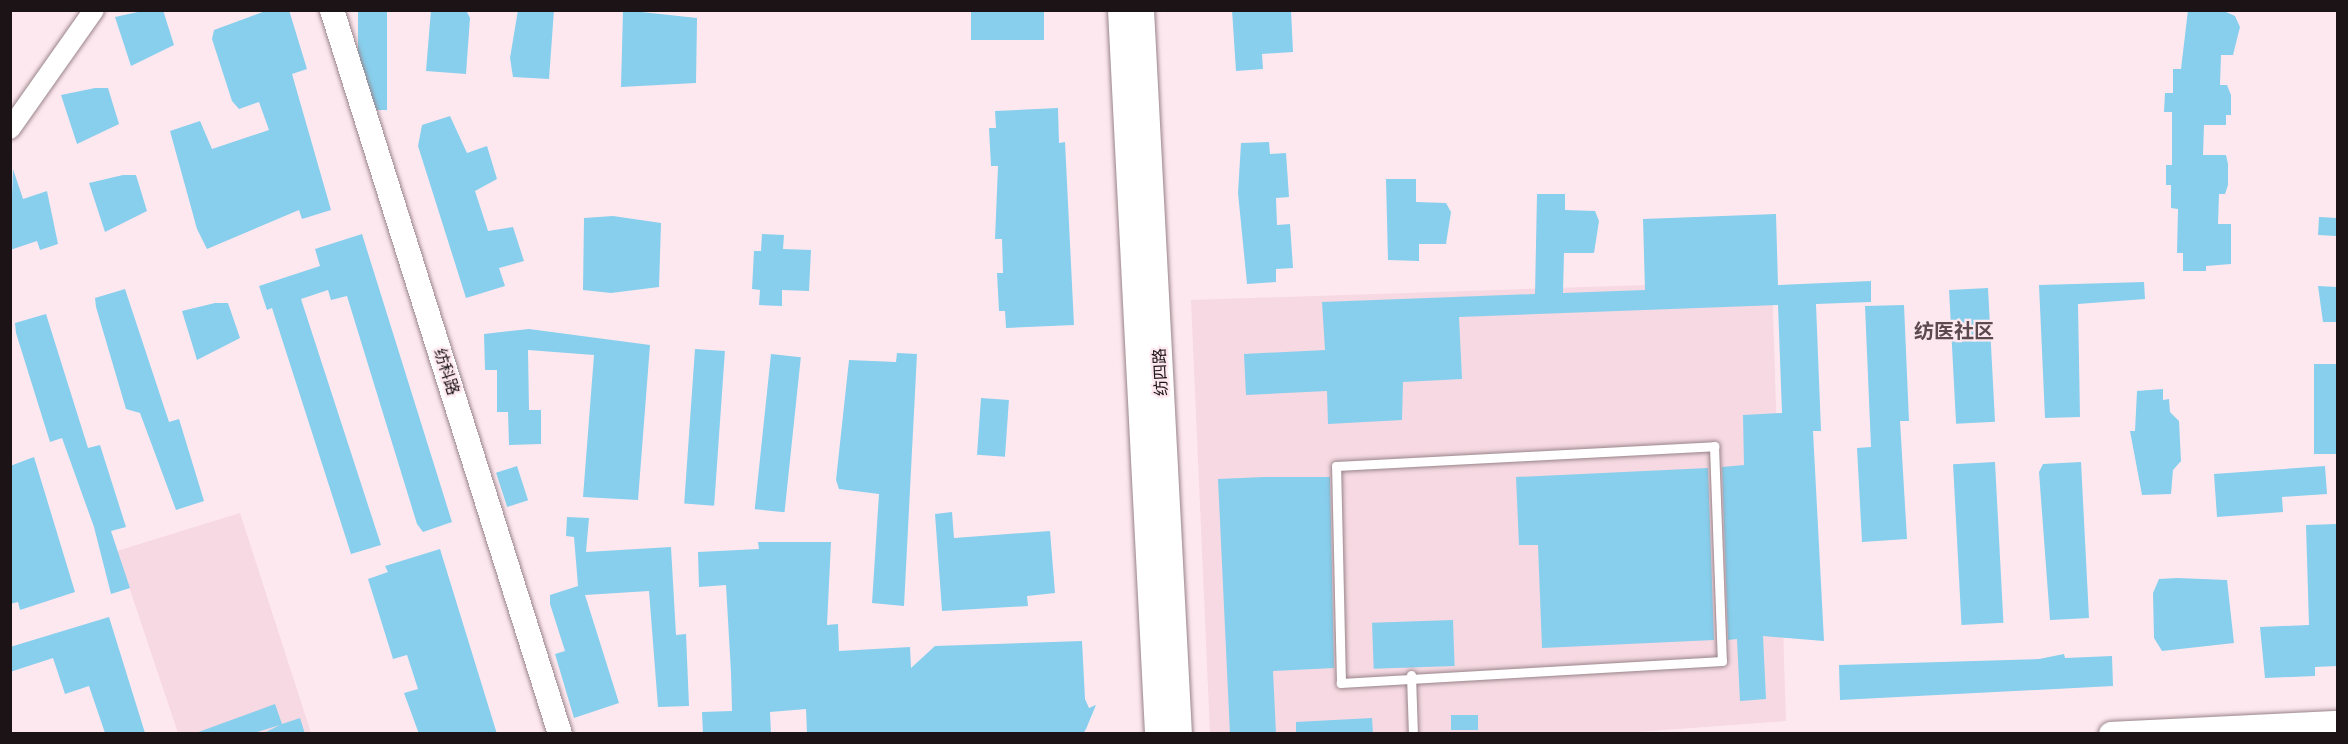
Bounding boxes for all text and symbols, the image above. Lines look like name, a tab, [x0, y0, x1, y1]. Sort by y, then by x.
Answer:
district label: 纺医社区	[1914, 319, 1994, 343]
street label: 纺科路	[429, 346, 463, 398]
street label: 纺四路	[1150, 348, 1172, 396]

